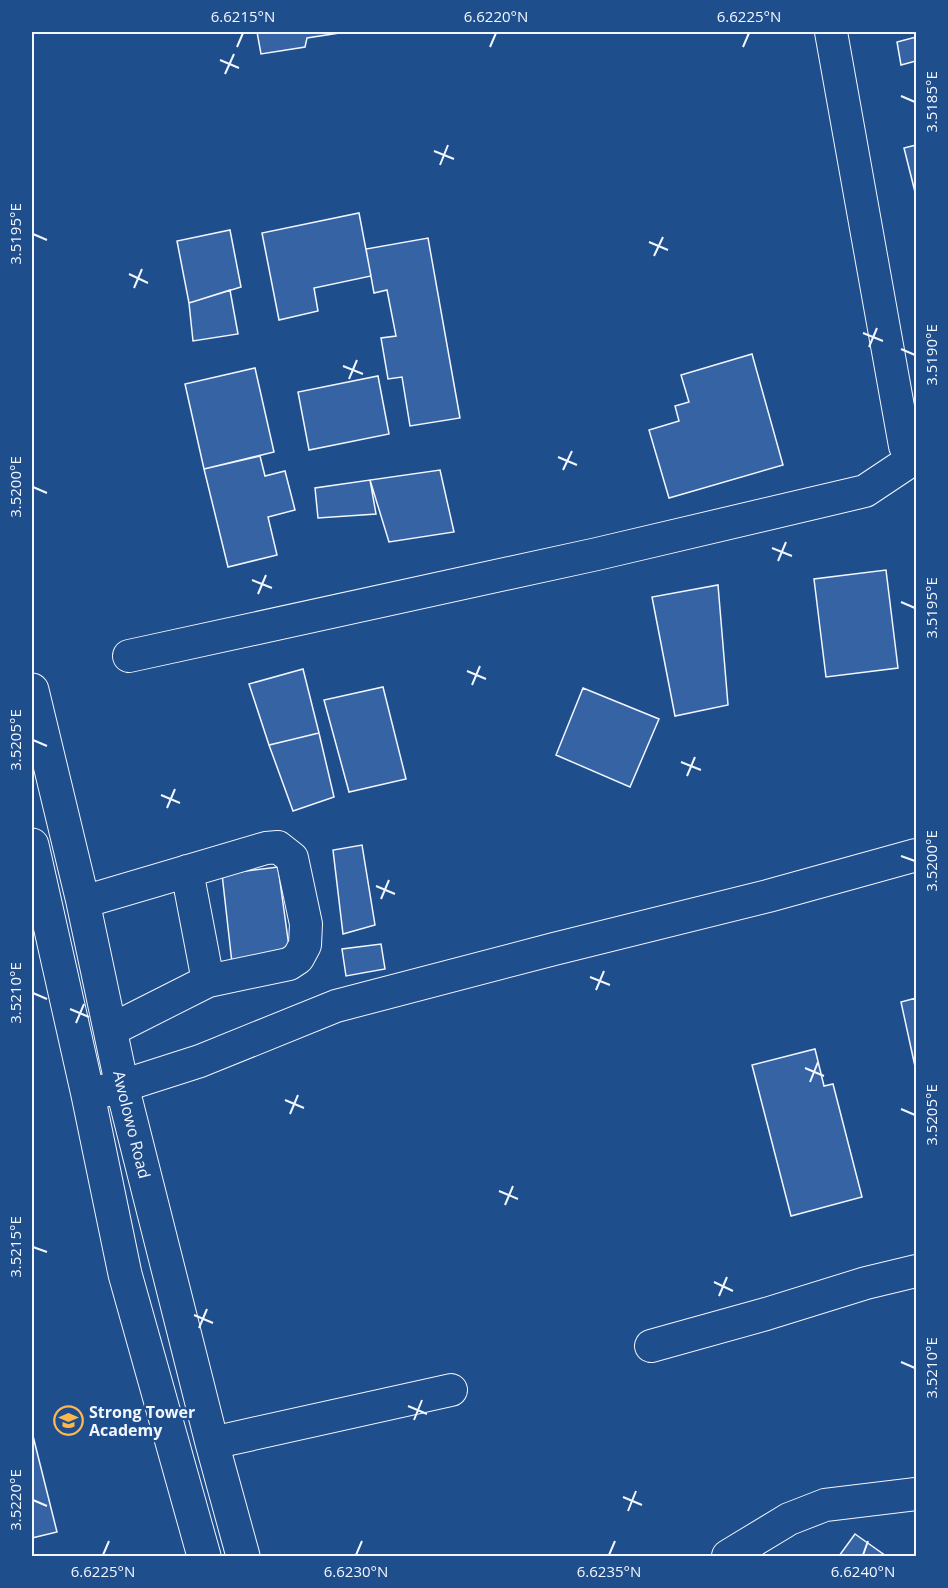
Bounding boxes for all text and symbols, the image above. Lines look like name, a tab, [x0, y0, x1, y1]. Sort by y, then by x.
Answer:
text: 6.6215°N	[211, 6, 275, 26]
text: 6.6220°N	[464, 6, 528, 26]
text: 6.6225°N	[717, 6, 781, 26]
text: 3.5185°E	[921, 71, 941, 133]
text: 3.5195°E	[5, 203, 25, 265]
text: 3.5190°E	[921, 324, 941, 386]
text: 3.5200°E	[5, 456, 25, 518]
text: 3.5195°E	[921, 577, 941, 639]
text: 3.5205°E	[5, 709, 25, 771]
text: 3.5200°E	[921, 830, 941, 892]
text: 3.5210°E	[5, 962, 25, 1024]
street label: Awolowo Road	[108, 1069, 156, 1181]
text: 3.5205°E	[921, 1084, 941, 1146]
text: 3.5215°E	[5, 1216, 25, 1278]
text: 3.5210°E	[921, 1337, 941, 1399]
place label: Strong Tower Academy	[89, 1401, 195, 1441]
school or university icon: Strong Tower Academy	[52, 1405, 84, 1437]
text: 3.5220°E	[5, 1469, 25, 1531]
text: 6.6225°N	[71, 1561, 135, 1581]
text: 6.6230°N	[324, 1561, 388, 1581]
text: 6.6235°N	[577, 1561, 641, 1581]
text: 6.6240°N	[831, 1561, 895, 1581]

